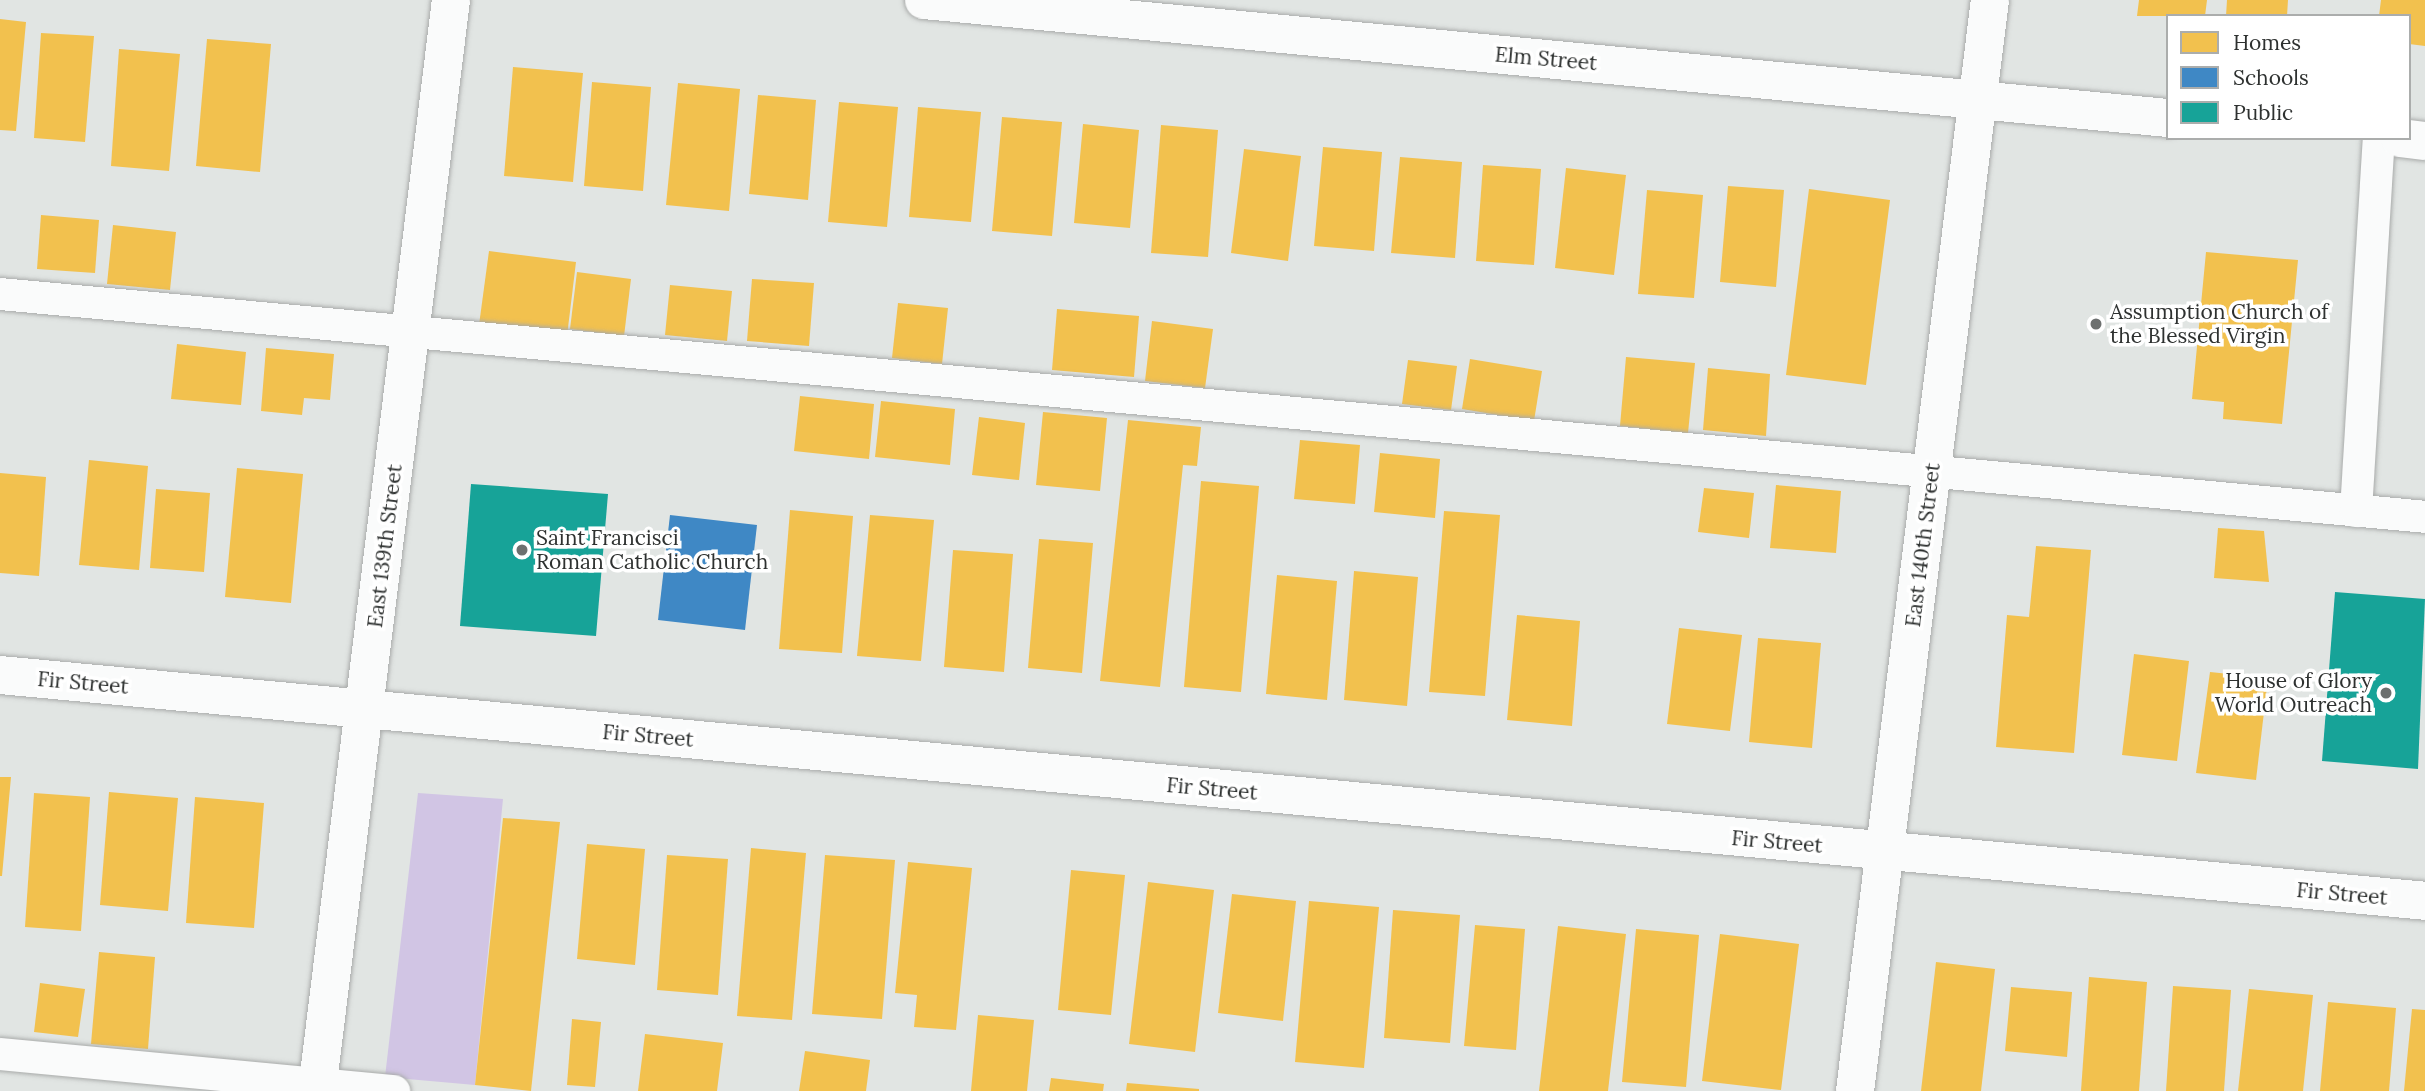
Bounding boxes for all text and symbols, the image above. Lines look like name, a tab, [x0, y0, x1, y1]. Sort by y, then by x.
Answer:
legend	[2166, 14, 2411, 140]
text: Homes	[2233, 29, 2301, 56]
street label: Elm Street	[1494, 42, 1598, 76]
text: Schools	[2233, 64, 2309, 91]
text: Public	[2233, 99, 2293, 126]
place label: Assumption Church of the Blessed Virgin	[2110, 299, 2328, 349]
marker: Assumption Church of the Blessed Virgin	[2088, 316, 2104, 332]
street label: East 140th Street	[1900, 462, 1946, 628]
street label: East 139th Street	[362, 463, 408, 629]
place label: Saint Francisci Roman Catholic Church	[536, 525, 768, 575]
marker: Saint Francisci Roman Catholic Church	[514, 542, 530, 558]
street label: Fir Street	[36, 666, 130, 700]
place label: House of Glory World Outreach	[2215, 668, 2372, 718]
marker: House of Glory World Outreach	[2378, 685, 2394, 701]
street label: Fir Street	[601, 719, 695, 753]
street label: Fir Street	[1165, 772, 1259, 806]
street label: Fir Street	[1730, 825, 1824, 859]
street label: Fir Street	[2295, 877, 2389, 911]

